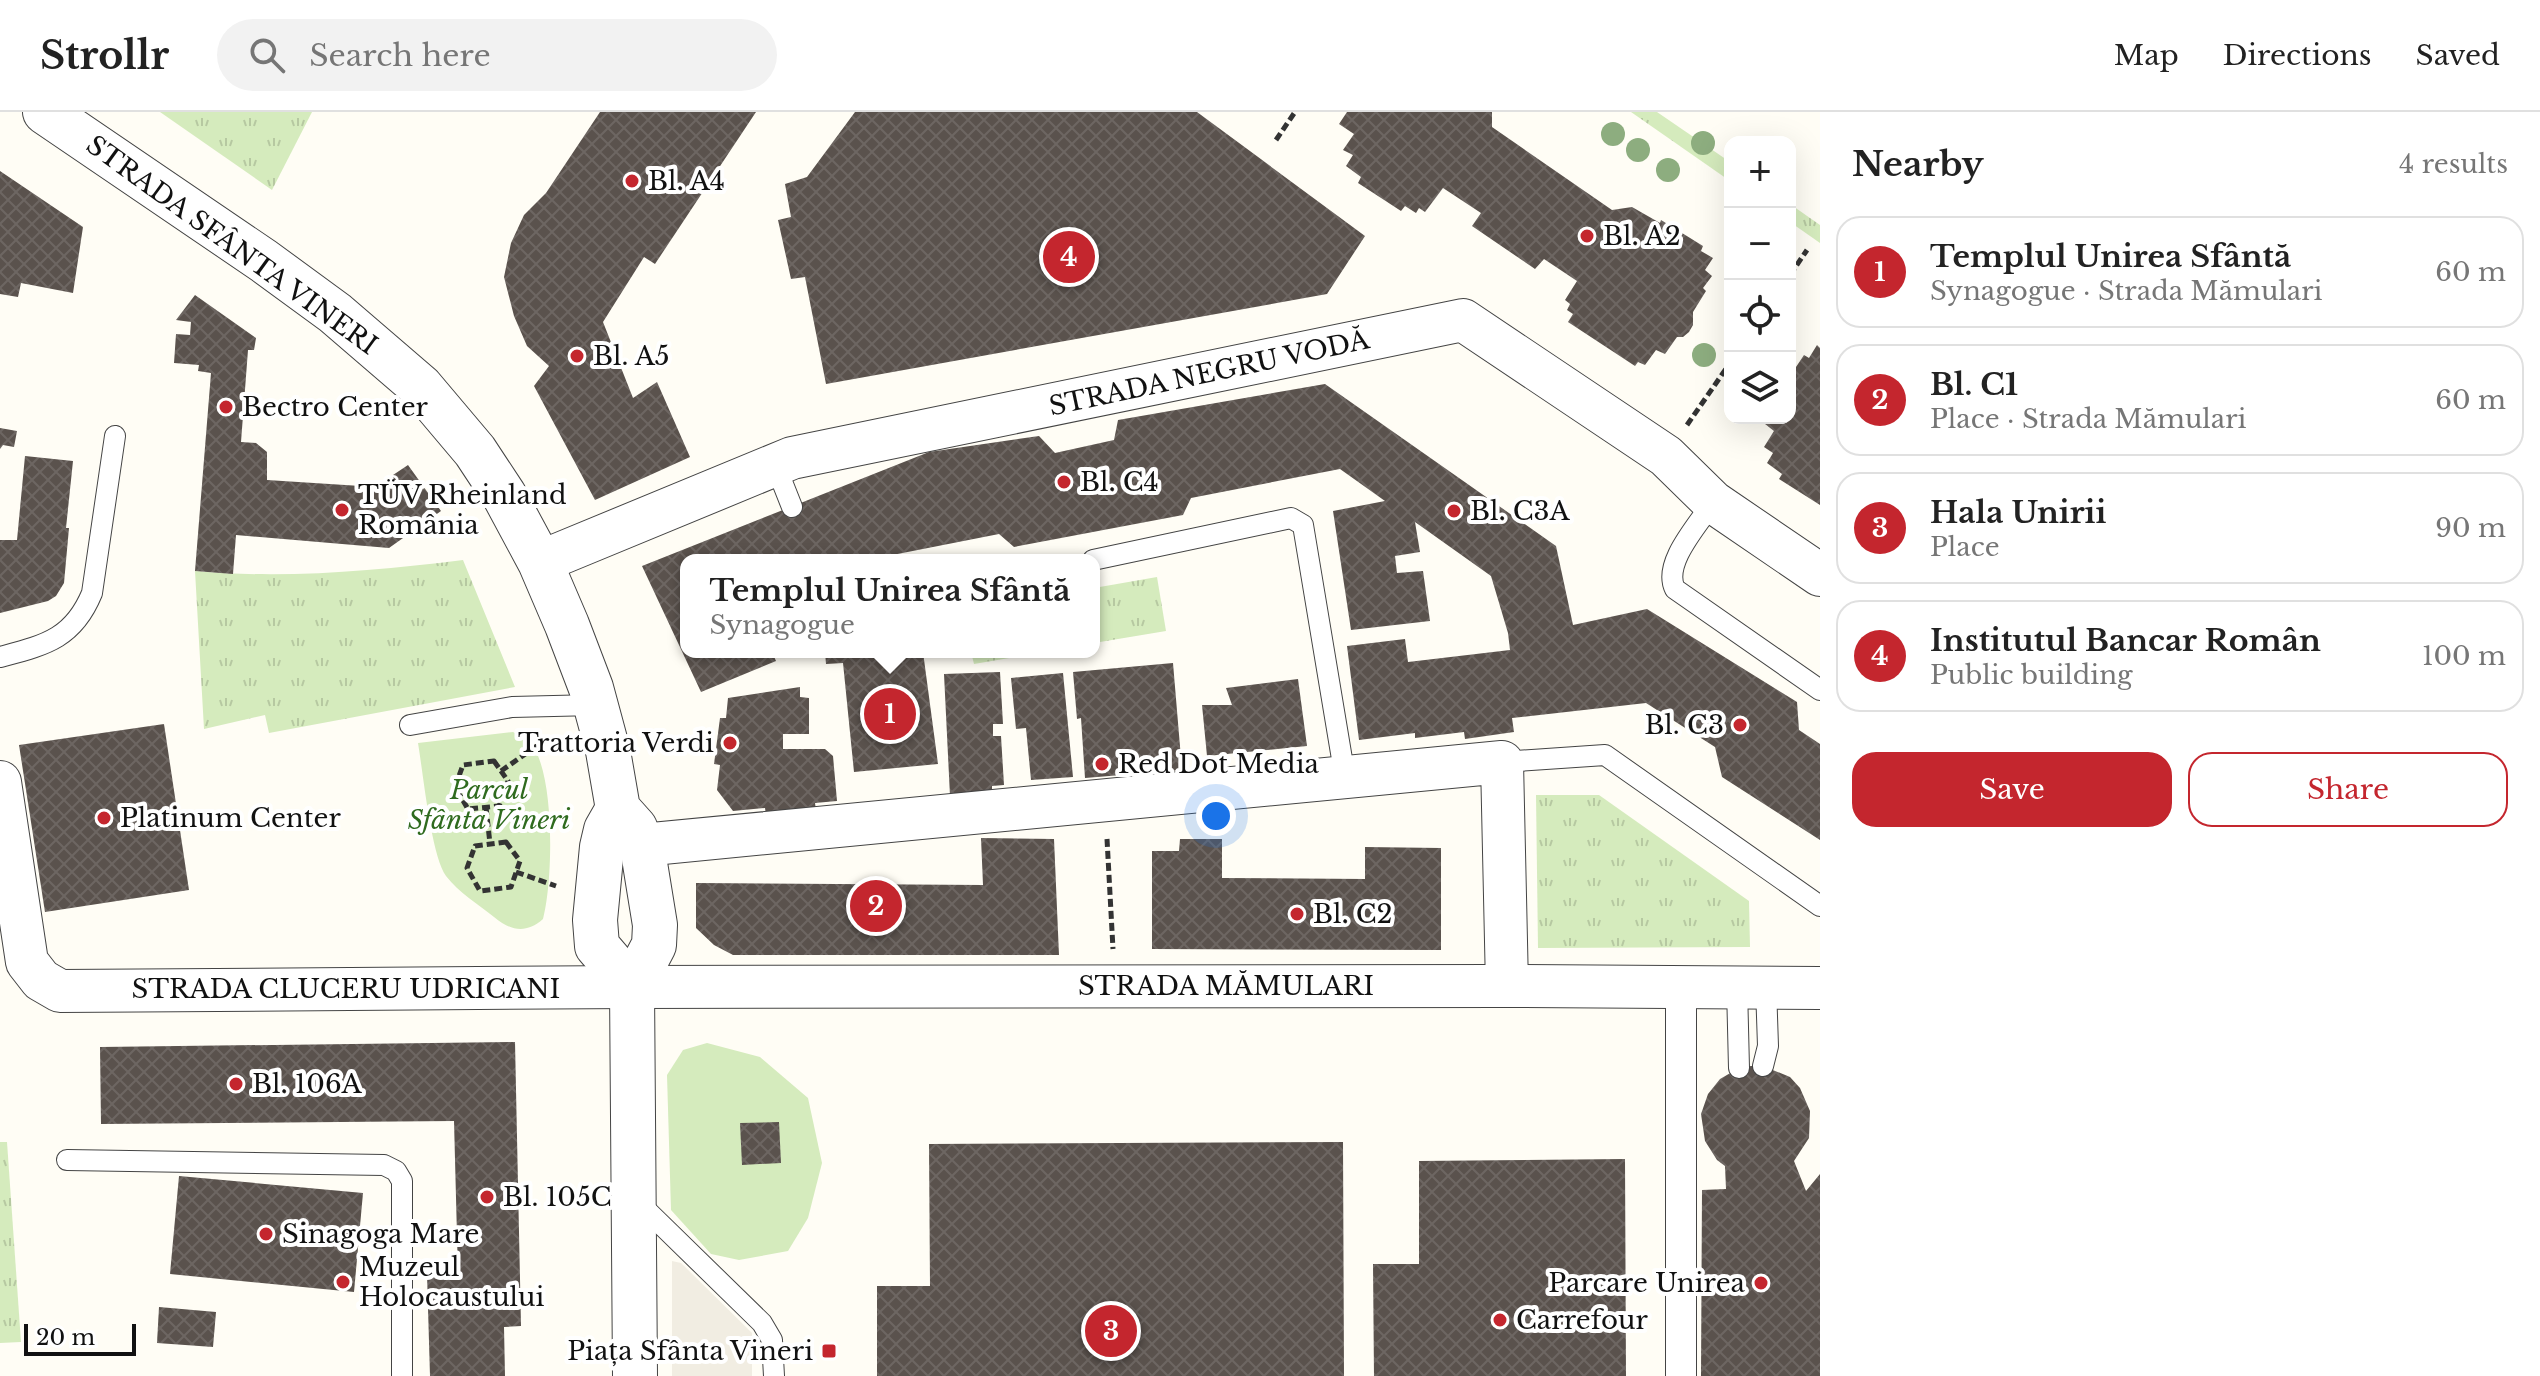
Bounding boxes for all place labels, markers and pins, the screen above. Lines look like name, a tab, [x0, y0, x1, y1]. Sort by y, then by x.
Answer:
place label: Bl. A4	[648, 165, 725, 197]
marker: Bl. A4	[623, 172, 641, 190]
place label: Bl. A2	[1603, 220, 1681, 252]
pin: 4	[1043, 227, 1095, 287]
marker: Bl. A2	[1578, 227, 1596, 245]
place label: Bl. A5	[593, 340, 670, 372]
marker: Bl. A5	[568, 347, 586, 365]
place label: Bectro Center	[242, 391, 429, 423]
marker: Bectro Center	[217, 398, 235, 416]
place label: Bl. C4	[1080, 466, 1159, 498]
marker: Bl. C4	[1055, 473, 1073, 491]
place label: TÜV Rheinland România	[358, 479, 566, 541]
place label: Bl. C3A	[1470, 495, 1571, 527]
marker: TÜV Rheinland România	[333, 501, 351, 519]
marker: Bl. C3A	[1445, 502, 1463, 520]
pin: 1	[864, 684, 916, 744]
place label: Bl. C3	[1644, 709, 1724, 741]
marker: Bl. C3	[1731, 716, 1749, 734]
place label: Trattoria Verdi	[518, 727, 714, 759]
marker: Trattoria Verdi	[721, 734, 739, 752]
place label: Red Dot Media	[1118, 748, 1319, 780]
marker: Red Dot Media	[1093, 755, 1111, 773]
place label: Platinum Center	[120, 802, 341, 834]
marker: Platinum Center	[95, 809, 113, 827]
pin: 2	[850, 876, 902, 936]
place label: Bl. C2	[1313, 898, 1393, 930]
marker: Bl. C2	[1288, 905, 1306, 923]
place label: Bl. 106A	[252, 1068, 363, 1100]
marker: Bl. 106A	[227, 1075, 245, 1093]
place label: Bl. 105C	[503, 1181, 612, 1213]
marker: Bl. 105C	[478, 1188, 496, 1206]
place label: Sinagoga Mare	[282, 1218, 479, 1250]
marker: Sinagoga Mare	[257, 1225, 275, 1243]
place label: Muzeul Holocaustului	[359, 1251, 544, 1313]
place label: Parcare Unirea	[1548, 1267, 1746, 1299]
marker: Muzeul Holocaustului	[334, 1273, 352, 1291]
marker: Parcare Unirea	[1752, 1274, 1770, 1292]
pin: 3	[1085, 1301, 1137, 1361]
place label: Carrefour	[1516, 1304, 1648, 1336]
marker: Carrefour	[1491, 1311, 1509, 1329]
place label: Piața Sfânta Vineri	[567, 1335, 813, 1367]
marker: Piața Sfânta Vineri	[820, 1342, 838, 1360]

